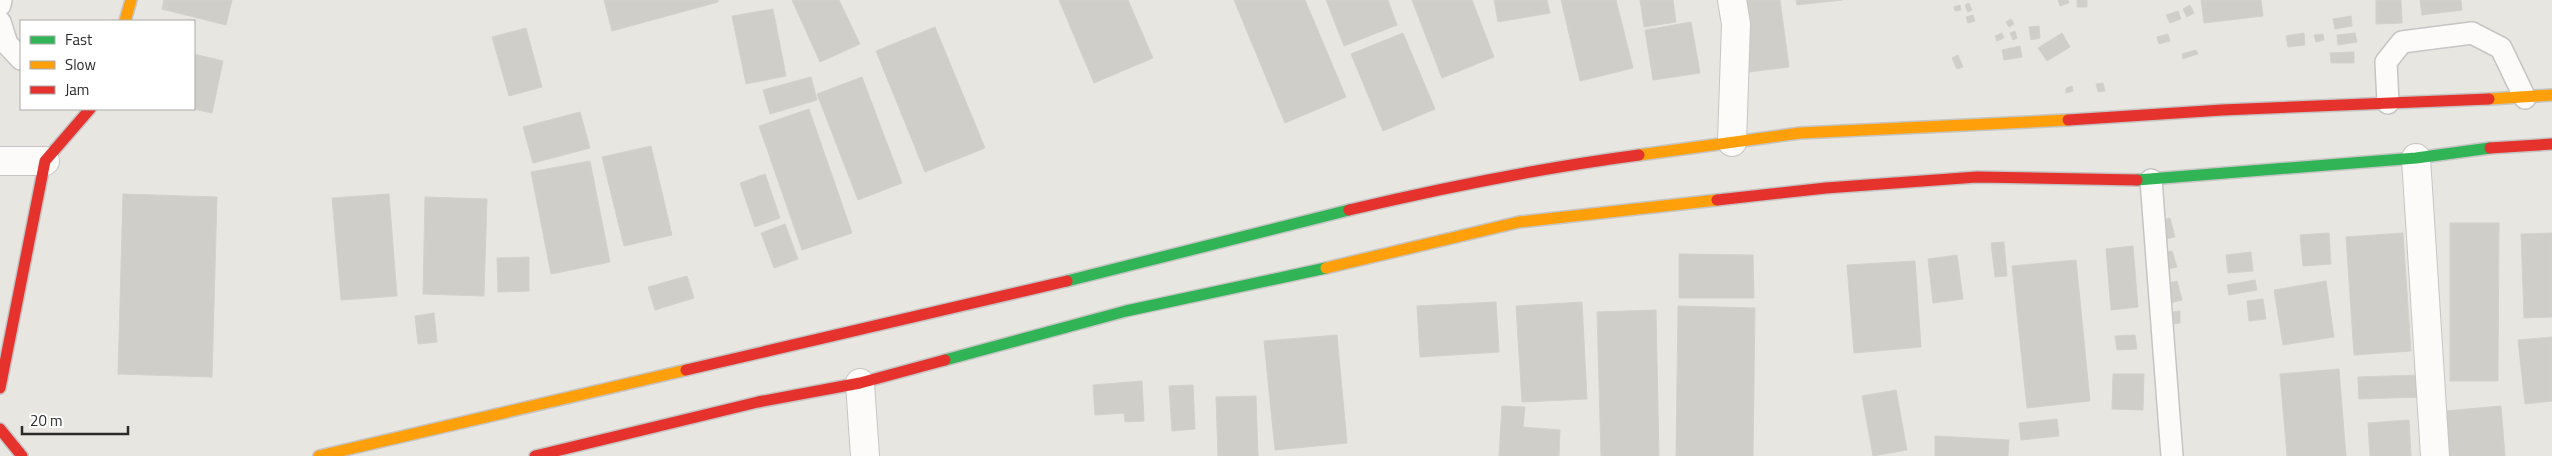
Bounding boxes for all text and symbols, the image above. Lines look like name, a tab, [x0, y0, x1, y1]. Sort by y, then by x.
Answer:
legend	[20, 20, 195, 110]
text: Fast	[65, 28, 93, 51]
text: Slow	[65, 53, 96, 76]
text: Jam	[65, 78, 89, 101]
scale bar	[22, 404, 129, 436]
text: 20 m	[30, 409, 63, 432]

